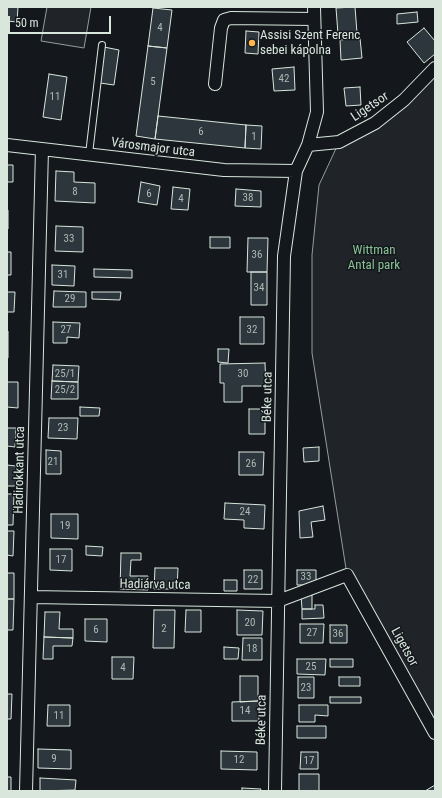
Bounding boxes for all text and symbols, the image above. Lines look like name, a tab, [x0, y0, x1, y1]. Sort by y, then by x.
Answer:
scale bar	[10, 8, 113, 34]
text: 50 m	[15, 16, 39, 30]
house number: 4	[157, 21, 163, 35]
place label: Assisi Szent Ferenc sebei kápolna	[260, 28, 360, 59]
marker: Assisi Szent Ferenc sebei kápolna	[247, 38, 257, 48]
house number: 42	[279, 72, 289, 86]
house number: 5	[150, 75, 156, 89]
street label: Ligetsor	[348, 89, 392, 125]
house number: 11	[50, 90, 60, 104]
house number: 6	[198, 125, 204, 139]
house number: 1	[251, 130, 257, 144]
street label: Városmajor utca	[110, 135, 196, 161]
house number: 8	[72, 185, 78, 199]
house number: 6	[146, 187, 152, 201]
house number: 38	[243, 191, 253, 205]
house number: 4	[178, 192, 184, 206]
house number: 33	[64, 232, 74, 246]
park label: Wittman Antal park	[348, 243, 400, 274]
house number: 36	[252, 248, 262, 262]
house number: 31	[58, 268, 68, 282]
house number: 34	[254, 281, 264, 295]
house number: 29	[65, 292, 75, 306]
house number: 27	[61, 323, 71, 337]
house number: 32	[247, 323, 257, 337]
house number: 25/1	[55, 367, 75, 381]
house number: 30	[238, 367, 248, 381]
street label: Béke utca	[260, 372, 276, 422]
house number: 25/2	[55, 383, 75, 397]
house number: 23	[58, 421, 68, 435]
street label: Hadirokkant utca	[11, 426, 29, 514]
house number: 21	[48, 455, 58, 469]
house number: 26	[246, 457, 256, 471]
house number: 24	[240, 505, 250, 519]
house number: 19	[60, 519, 70, 533]
house number: 17	[56, 553, 66, 567]
house number: 33	[301, 570, 311, 584]
house number: 22	[248, 573, 258, 587]
street label: Hadiárva utca	[119, 577, 191, 593]
house number: 20	[245, 616, 255, 630]
house number: 2	[161, 622, 167, 636]
house number: 6	[93, 623, 99, 637]
street label: Ligetsor	[387, 625, 421, 669]
house number: 27	[307, 626, 317, 640]
house number: 36	[333, 627, 343, 641]
house number: 18	[247, 642, 257, 656]
house number: 25	[306, 660, 316, 674]
house number: 4	[120, 661, 126, 675]
house number: 23	[301, 681, 311, 695]
street label: Béke utca	[254, 695, 270, 745]
house number: 14	[240, 704, 250, 718]
house number: 11	[54, 709, 64, 723]
house number: 9	[51, 752, 57, 766]
house number: 12	[234, 753, 244, 767]
house number: 17	[304, 754, 314, 768]

